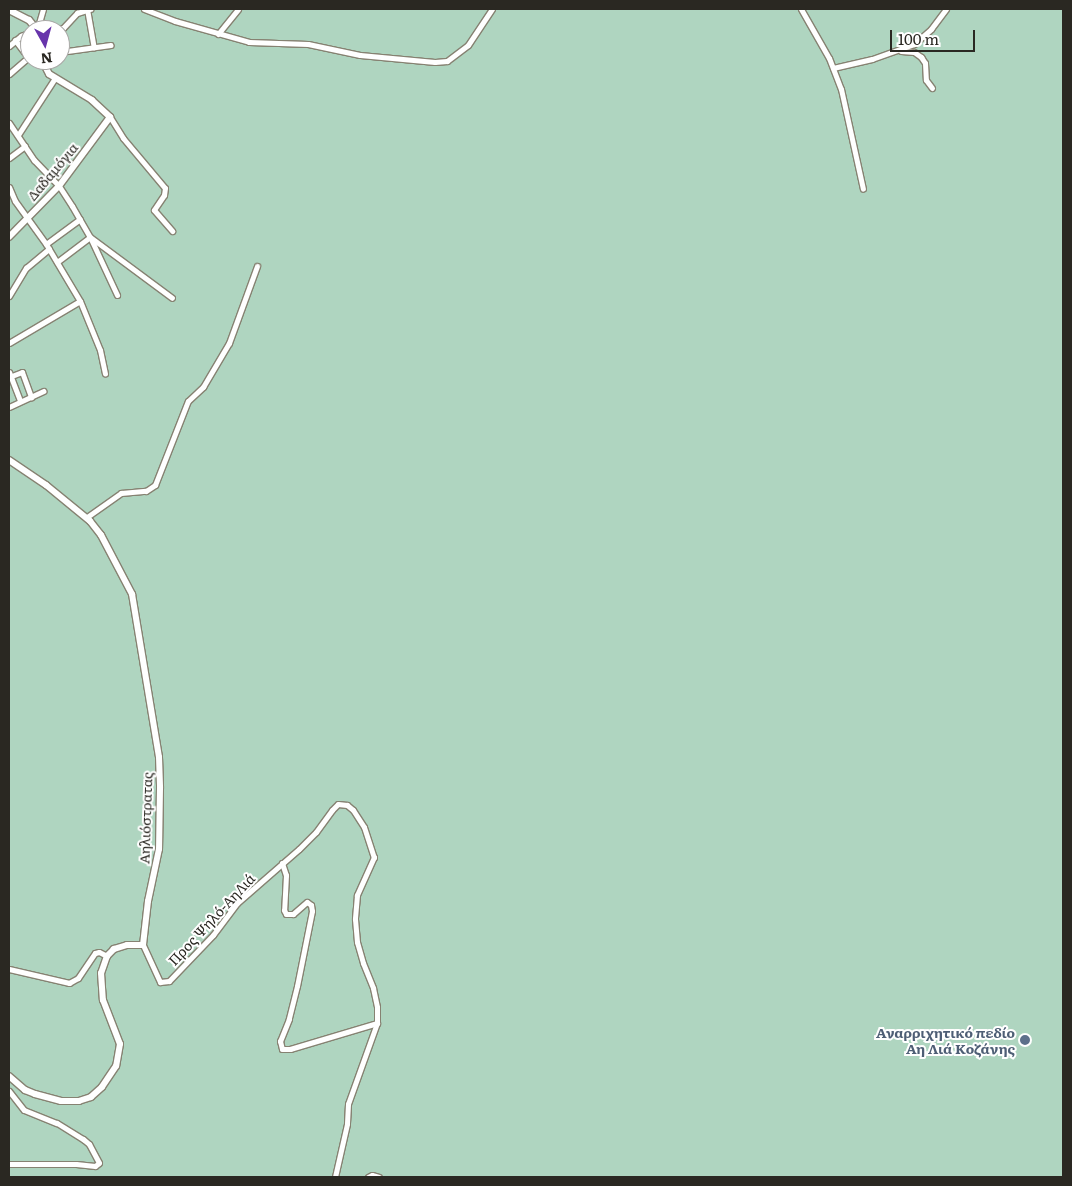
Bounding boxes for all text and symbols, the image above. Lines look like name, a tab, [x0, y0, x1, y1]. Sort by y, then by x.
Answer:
north arrow	[20, 20, 70, 70]
scale bar	[892, 20, 977, 52]
text: 100 m	[898, 27, 939, 50]
text: N	[40, 48, 54, 70]
street label: Δαδαμόγια	[23, 139, 81, 203]
street label: Αηλιόστρατας	[135, 772, 155, 864]
street label: Προς Ψηλό-ΑηΛιά	[164, 870, 258, 968]
place label: Αναρριχητικό πεδίο Αη Λιά Κοζάνης	[876, 1024, 1015, 1056]
marker: Αναρριχητικό πεδίο Αη Λιά Κοζάνης	[1019, 1034, 1031, 1046]

